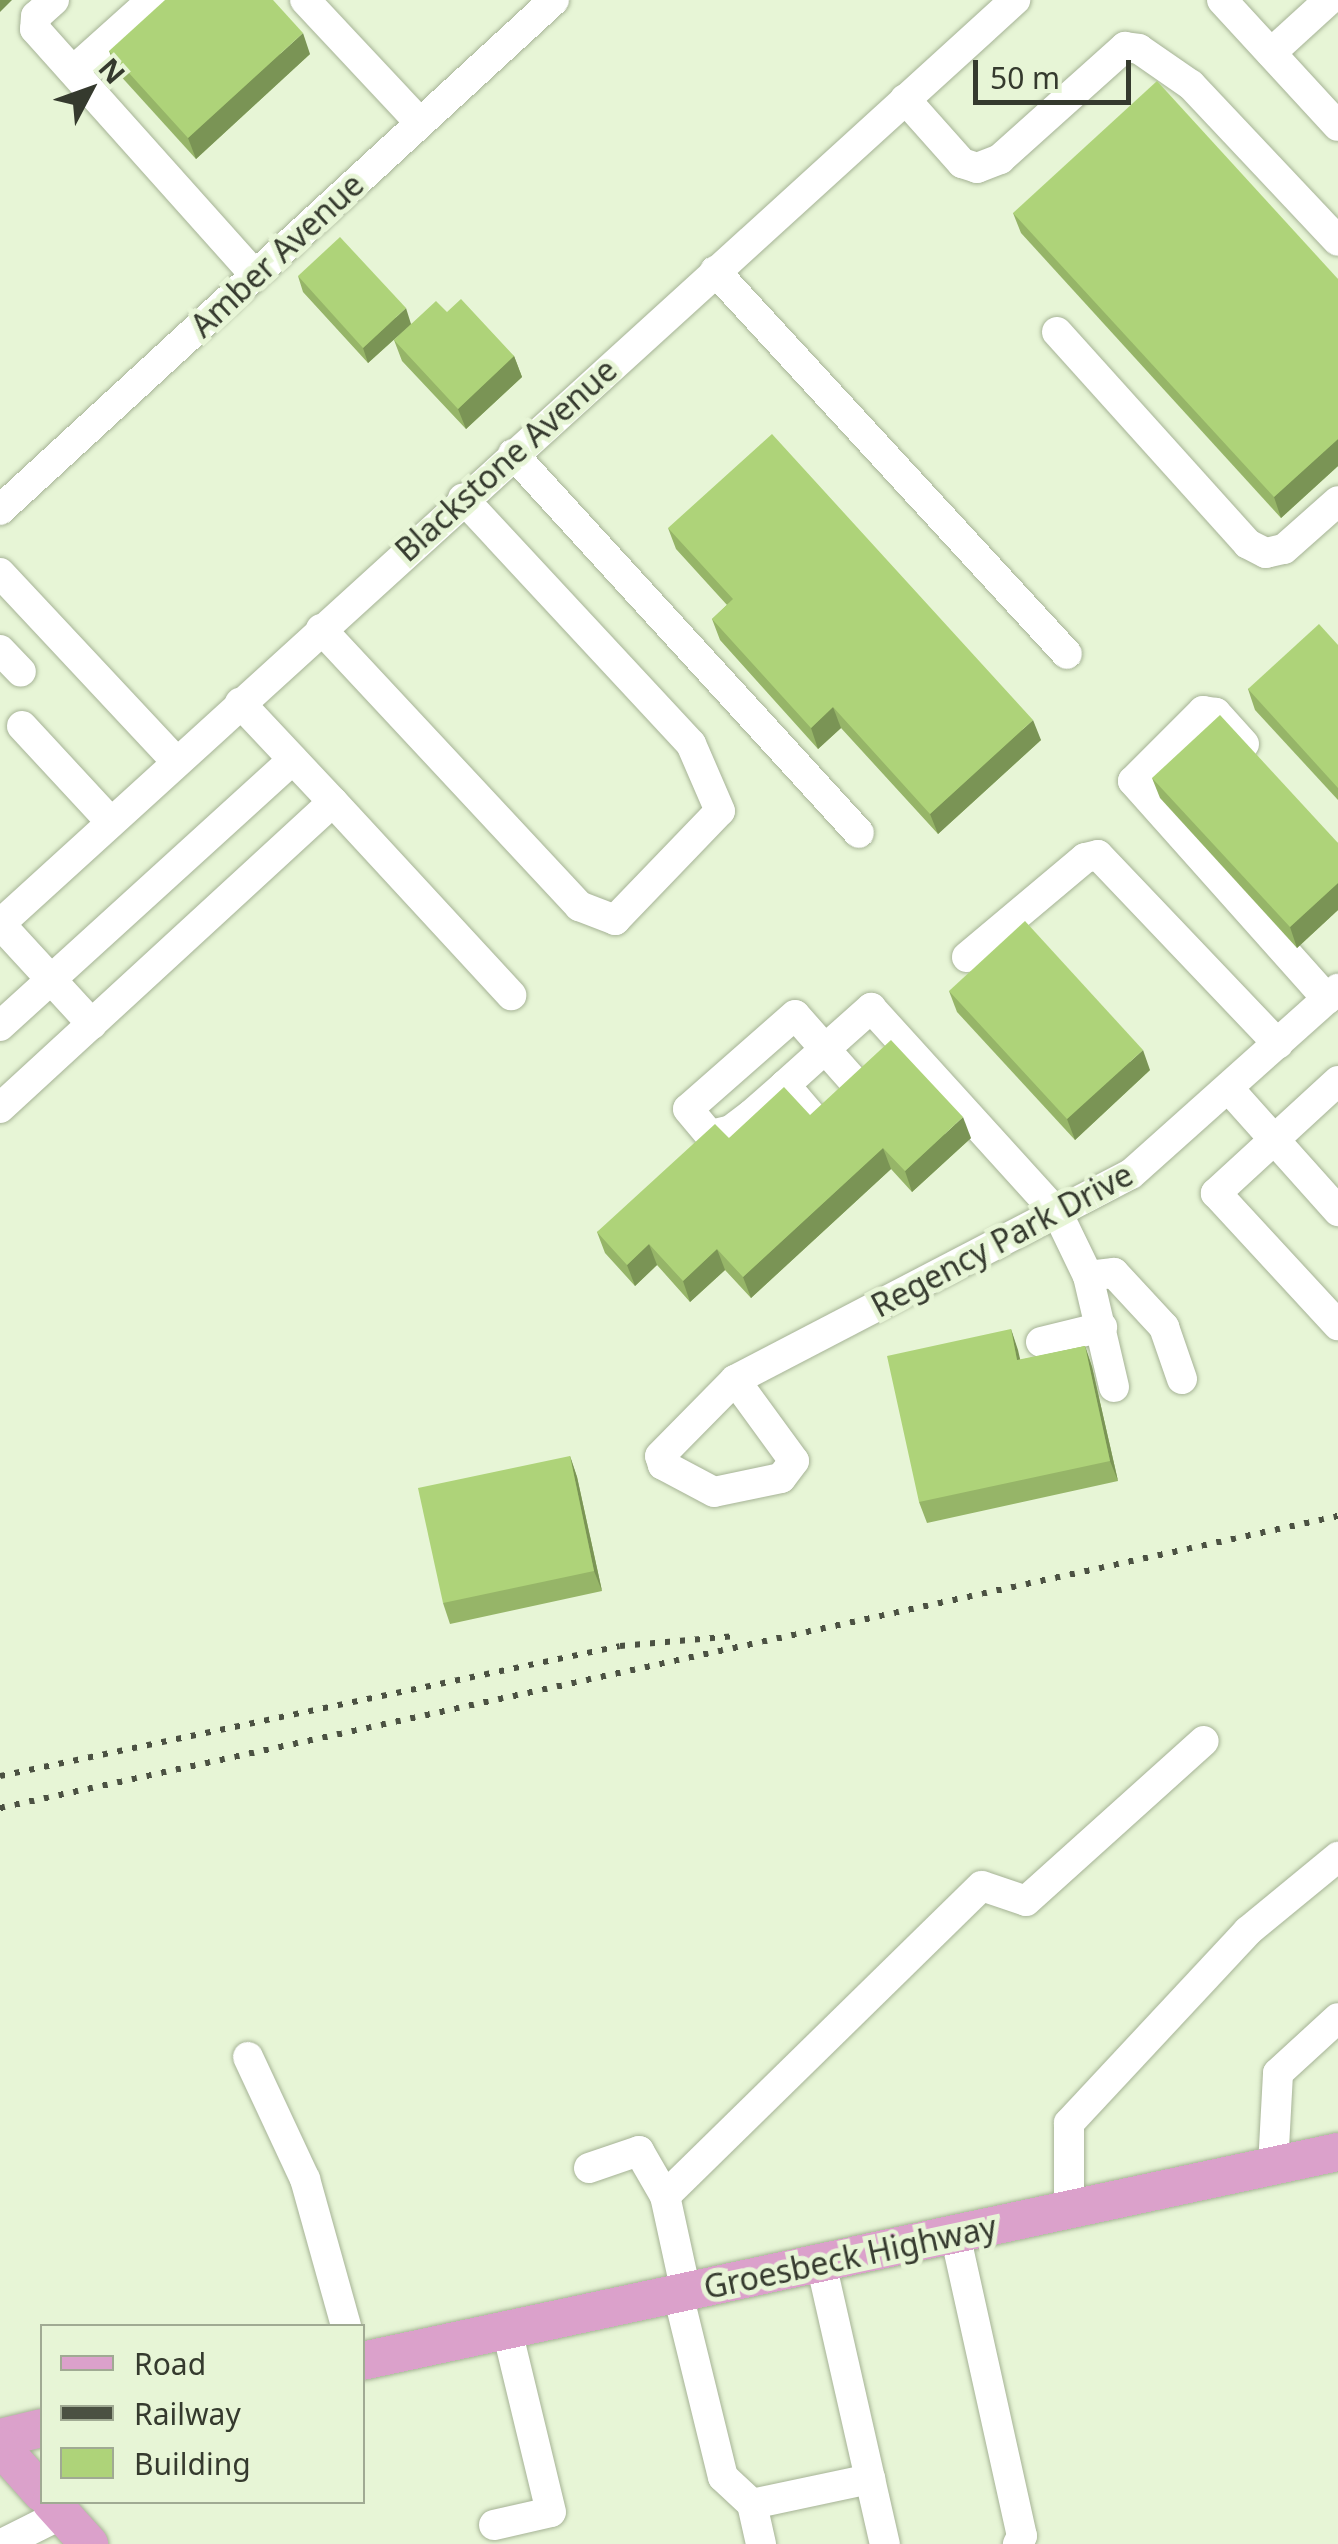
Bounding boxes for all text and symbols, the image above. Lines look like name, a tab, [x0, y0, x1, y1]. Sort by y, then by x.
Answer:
north arrow	[40, 40, 140, 140]
scale bar	[978, 40, 1136, 102]
text: N	[91, 49, 134, 91]
text: 50 m	[990, 57, 1060, 98]
street label: Amber Avenue	[183, 165, 371, 345]
street label: Blackstone Avenue	[388, 351, 624, 569]
street label: Regency Park Drive	[865, 1155, 1139, 1325]
street label: Groesbeck Highway	[700, 2207, 1000, 2307]
legend	[40, 2324, 365, 2504]
text: Road	[134, 2343, 206, 2384]
text: Railway	[134, 2393, 241, 2434]
text: Building	[134, 2443, 251, 2484]

